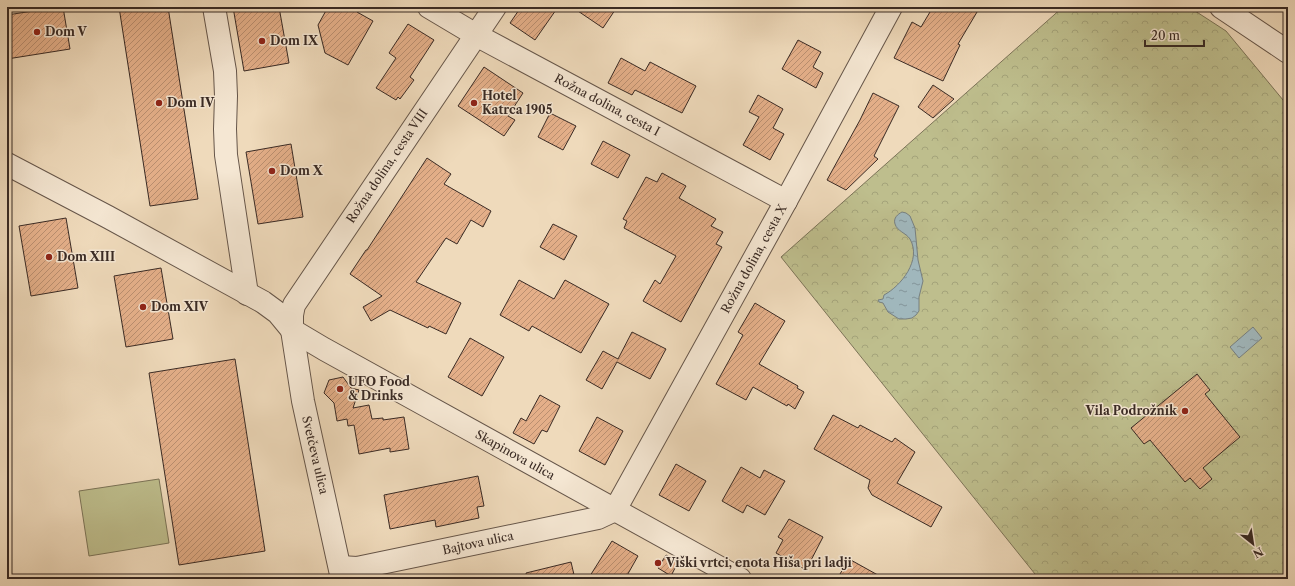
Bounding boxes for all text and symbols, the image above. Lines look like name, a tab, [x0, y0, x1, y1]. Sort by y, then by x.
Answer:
scale bar	[1145, 22, 1204, 48]
place label: Dom V	[45, 24, 88, 39]
marker: Dom V	[32, 27, 42, 37]
text: 20 m	[1151, 28, 1180, 43]
place label: Dom IX	[270, 33, 319, 48]
marker: Dom IX	[257, 36, 267, 46]
street label: Rožna dolina, cesta I	[552, 70, 663, 139]
place label: Hotel Katrca 1905	[482, 88, 553, 117]
place label: Dom IV	[167, 95, 215, 110]
marker: Dom IV	[154, 98, 164, 108]
marker: Hotel Katrca 1905	[469, 98, 479, 108]
street label: Rožna dolina, cesta VIII	[343, 106, 430, 226]
place label: Dom X	[280, 163, 324, 178]
marker: Dom X	[267, 166, 277, 176]
street label: Rožna dolina, cesta X	[717, 201, 790, 316]
place label: Dom XIII	[57, 249, 115, 264]
marker: Dom XIII	[44, 252, 54, 262]
place label: Dom XIV	[151, 299, 209, 314]
marker: Dom XIV	[138, 302, 148, 312]
place label: UFO Food & Drinks	[348, 374, 410, 403]
marker: UFO Food & Drinks	[335, 384, 345, 394]
place label: Vila Podrožnik	[1084, 403, 1178, 418]
marker: Vila Podrožnik	[1180, 406, 1190, 416]
street label: Svetčeva ulica	[299, 414, 332, 496]
street label: Skapinova ulica	[473, 427, 558, 483]
north arrow	[1233, 524, 1273, 564]
street label: Bajtova ulica	[441, 528, 515, 557]
text: N	[1250, 544, 1266, 561]
place label: Viški vrtci, enota Hiša pri ladji	[665, 555, 853, 570]
marker: Viški vrtci, enota Hiša pri ladji	[653, 558, 663, 568]

